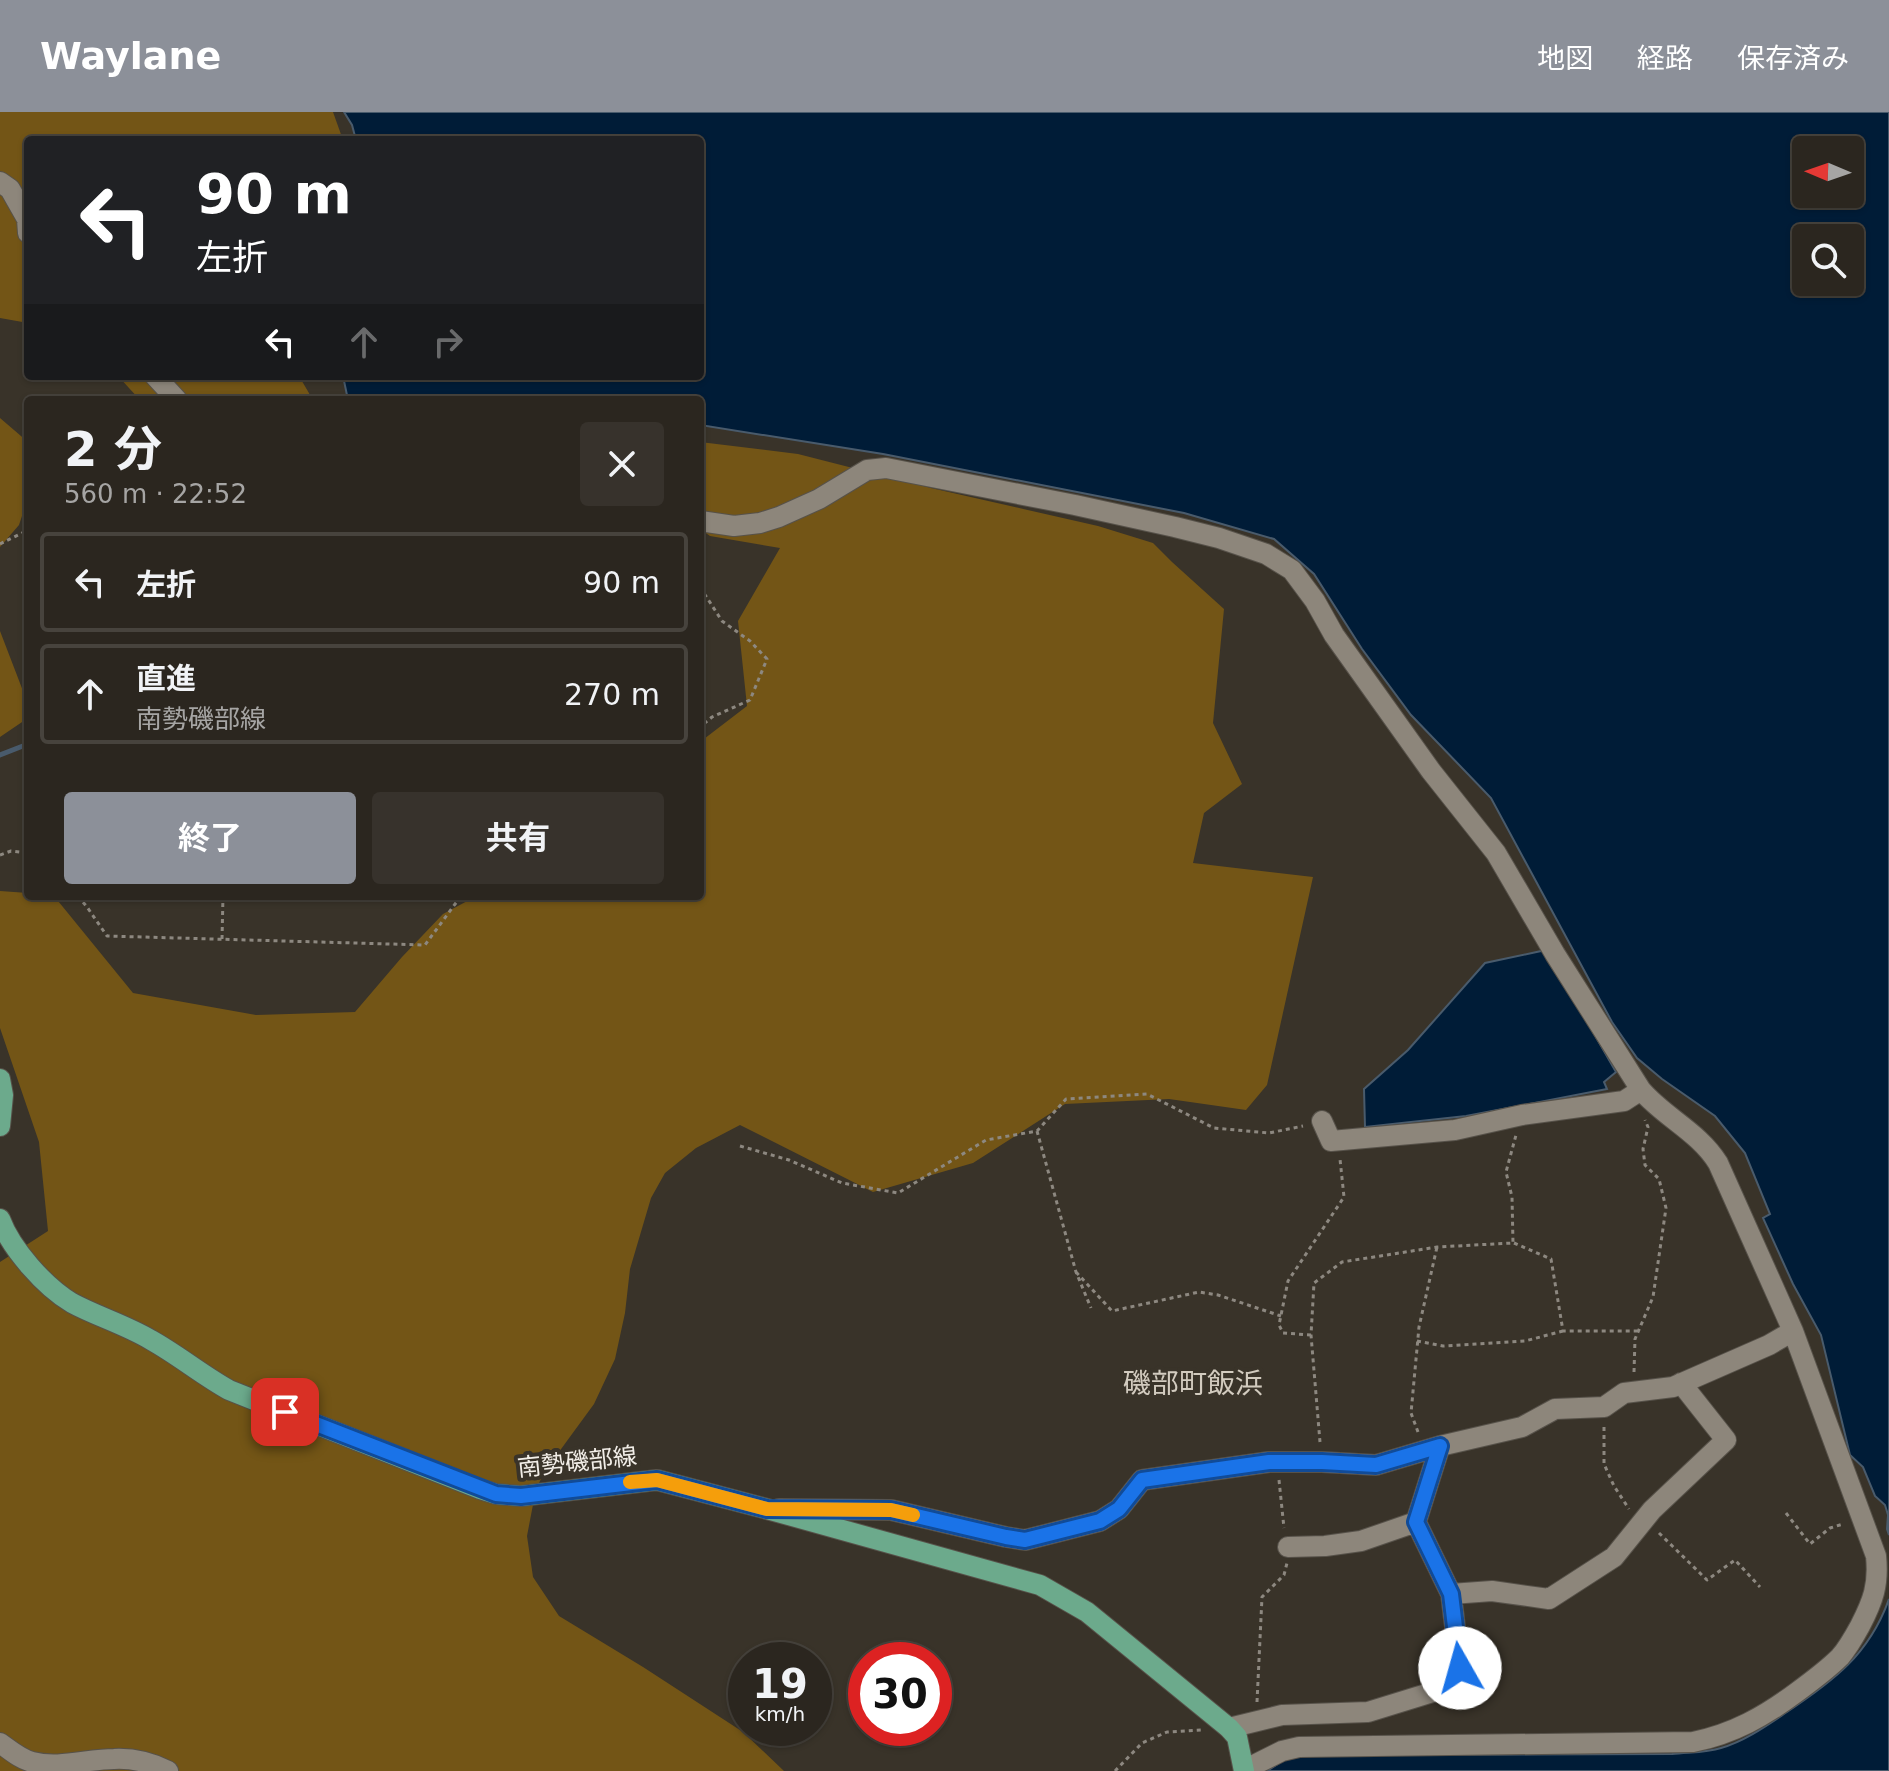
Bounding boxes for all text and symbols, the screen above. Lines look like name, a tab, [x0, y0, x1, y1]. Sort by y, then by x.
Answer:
text: Waylane	[40, 34, 221, 78]
text: 地図	[1537, 42, 1593, 75]
text: 経路	[1637, 42, 1693, 75]
text: 保存済み	[1737, 42, 1849, 75]
north arrow	[1792, 136, 1864, 208]
map controls	[1792, 136, 1864, 296]
text: 90 m	[196, 161, 352, 226]
icon: left	[64, 168, 168, 272]
button: search	[1792, 224, 1864, 296]
text: 左折	[196, 237, 268, 278]
icon: left	[258, 320, 302, 364]
icon: ahead	[342, 320, 386, 364]
icon: right	[426, 320, 470, 364]
text: 2 分	[64, 421, 162, 477]
button: close	[580, 422, 664, 506]
text: 560 m · 22:52	[64, 479, 247, 509]
icon: left	[68, 560, 112, 604]
text: 90 m	[583, 565, 660, 600]
text: 左折	[136, 567, 196, 602]
text: 直進	[136, 661, 196, 696]
icon: ahead	[68, 672, 112, 716]
text: 270 m	[564, 677, 660, 712]
text: 南勢磯部線	[136, 704, 266, 734]
button: 終了	[64, 792, 356, 884]
button: 共有	[372, 792, 664, 884]
district label: 磯部町飯浜	[1123, 1367, 1263, 1400]
pin	[251, 1378, 319, 1446]
icon: arrive	[263, 1390, 307, 1434]
street label: 南勢磯部線	[516, 1442, 638, 1482]
position arrow	[1418, 1626, 1502, 1710]
speed limit sign: 30	[848, 1642, 952, 1746]
text: 19	[752, 1661, 808, 1707]
text: km/h	[755, 1702, 805, 1726]

